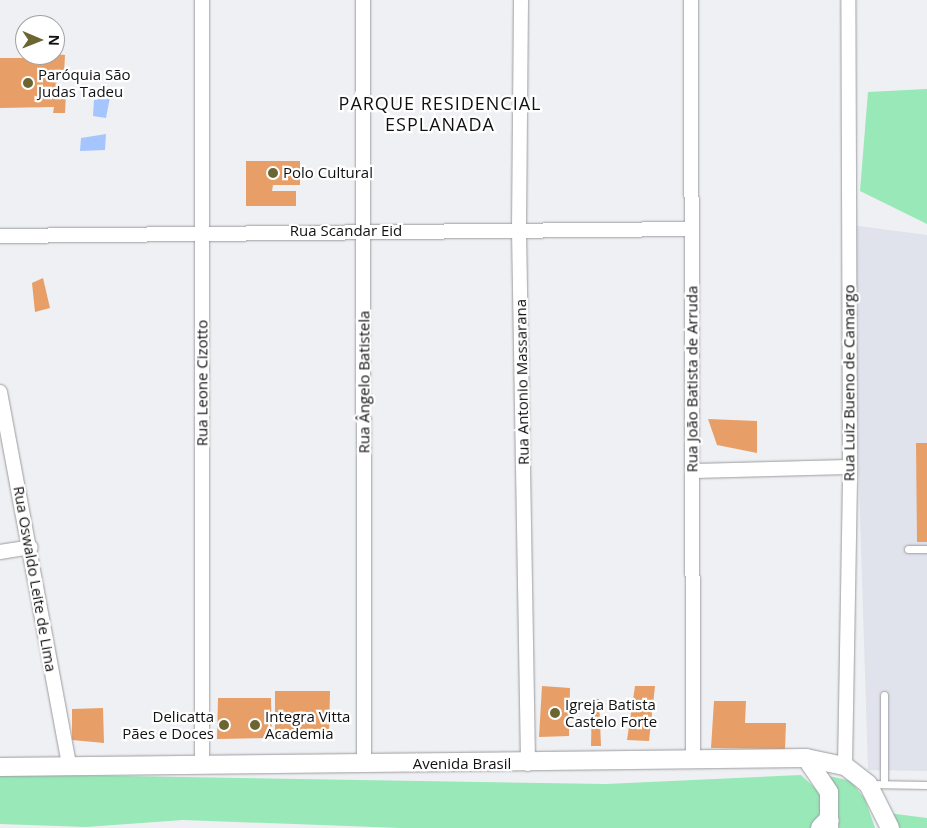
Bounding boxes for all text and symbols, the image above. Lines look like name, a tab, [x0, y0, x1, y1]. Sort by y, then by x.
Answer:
north arrow	[15, 15, 65, 65]
text: N	[45, 34, 64, 46]
place label: Paróquia São Judas Tadeu	[38, 65, 130, 100]
marker: Paróquia São Judas Tadeu	[22, 77, 34, 89]
district label: PARQUE RESIDENCIAL ESPLANADA	[336, 93, 544, 136]
place label: Polo Cultural	[283, 164, 373, 182]
marker: Polo Cultural	[267, 167, 279, 179]
street label: Rua Scandar Eid	[290, 222, 402, 240]
street label: Rua Luiz Bueno de Camargo	[840, 285, 858, 481]
street label: Rua João Batista de Arruda	[683, 286, 701, 472]
street label: Rua Antonio Massarana	[512, 299, 532, 465]
street label: Rua Ângelo Batistela	[355, 311, 373, 453]
street label: Rua Leone Cizotto	[193, 320, 211, 446]
street label: Rua Oswaldo Leite de Lima	[10, 485, 60, 673]
place label: Igreja Batista Castelo Forte	[565, 695, 657, 730]
place label: Delicatta Pães e Doces	[122, 707, 214, 742]
place label: Integra Vitta Academia	[265, 707, 350, 742]
marker: Igreja Batista Castelo Forte	[549, 707, 561, 719]
marker: Delicatta Pães e Doces	[218, 719, 230, 731]
marker: Integra Vitta Academia	[249, 719, 261, 731]
street label: Avenida Brasil	[413, 755, 511, 773]

